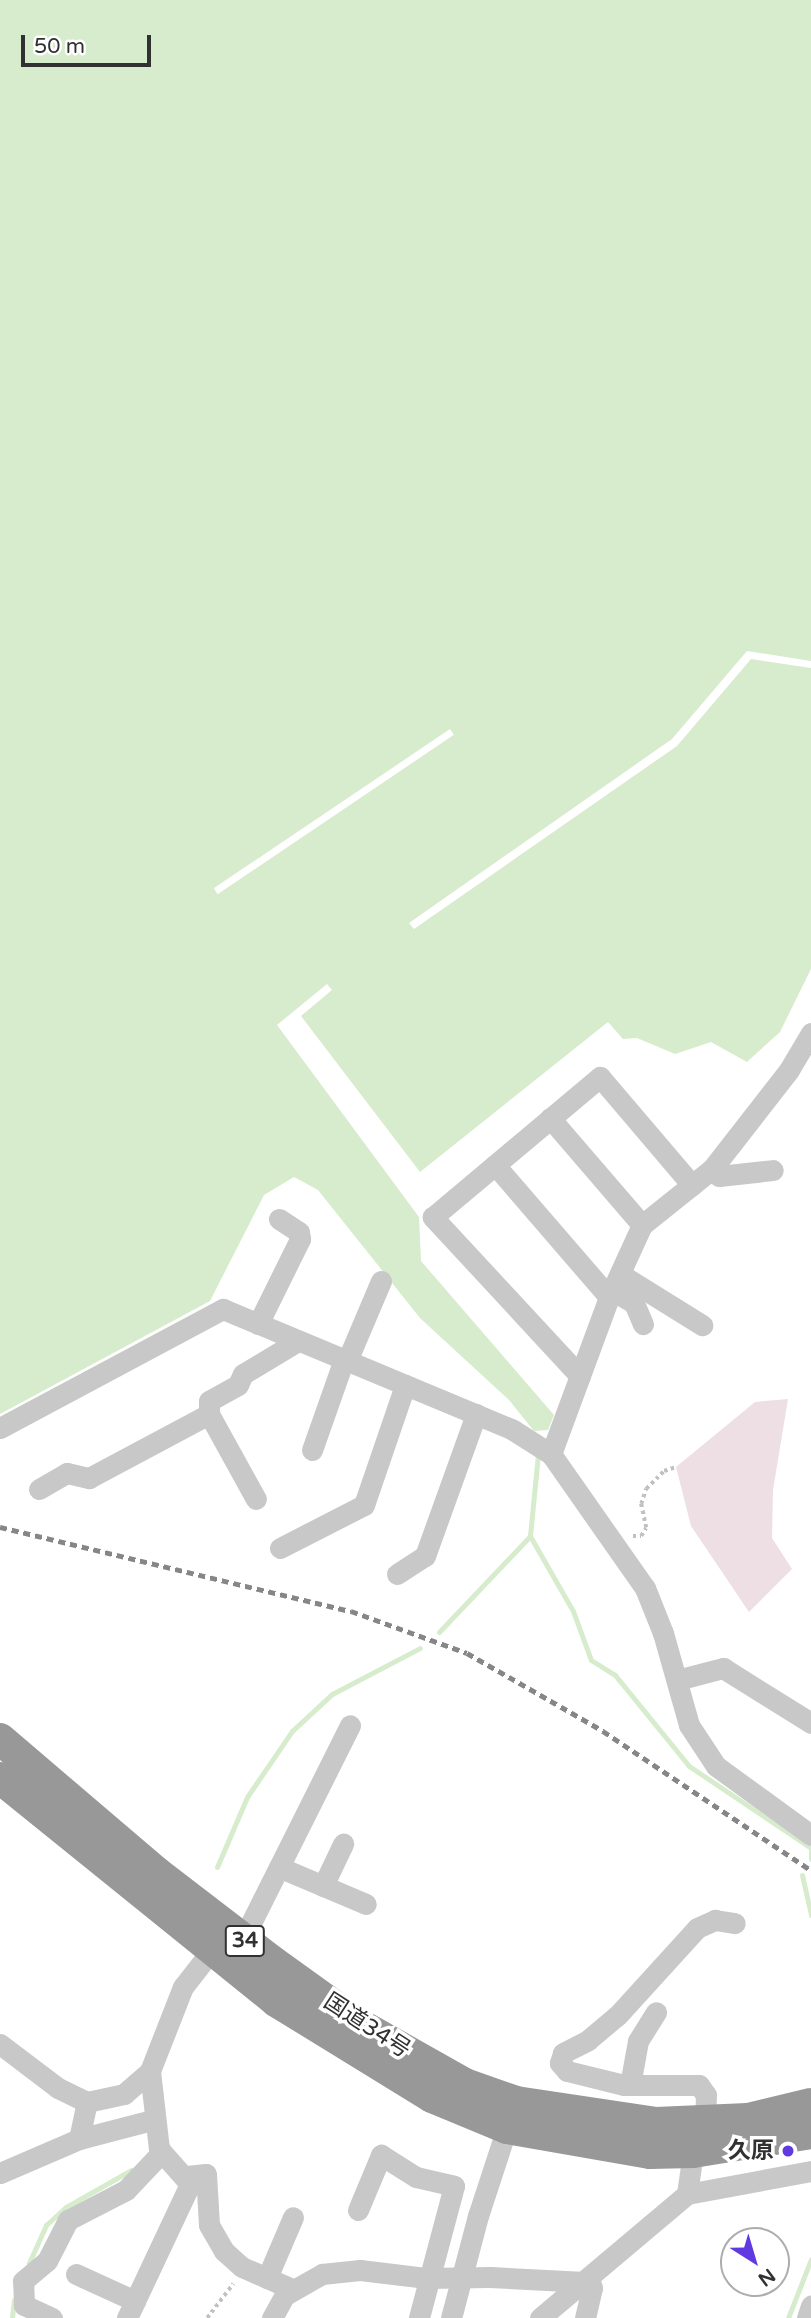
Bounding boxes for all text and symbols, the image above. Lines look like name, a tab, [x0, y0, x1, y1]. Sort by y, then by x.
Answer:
scale bar	[24, 21, 154, 65]
text: 50 m	[34, 34, 85, 59]
road number: 34	[224, 1924, 266, 1958]
street label: 国道34号	[318, 1988, 416, 2064]
place label: 久原	[728, 2137, 774, 2165]
marker: 久原	[780, 2143, 796, 2159]
north arrow	[720, 2227, 790, 2297]
text: N	[754, 2264, 779, 2291]

